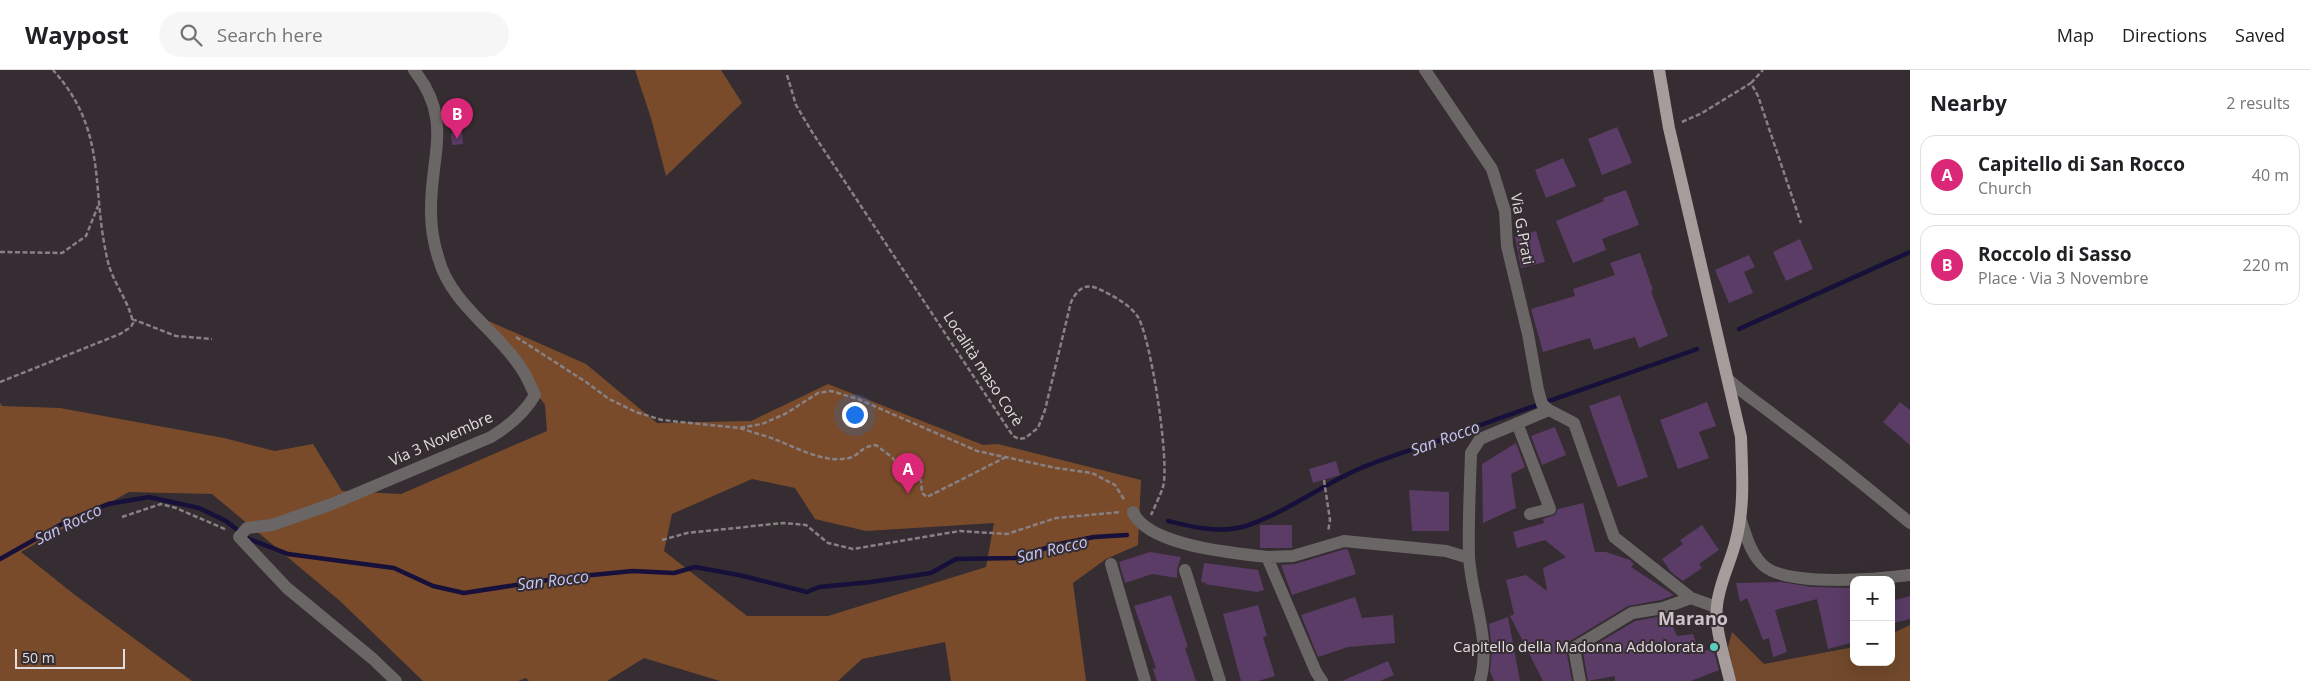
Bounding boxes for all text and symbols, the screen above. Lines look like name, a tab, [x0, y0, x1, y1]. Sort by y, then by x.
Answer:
search box	[159, 12, 509, 57]
text: Waypost	[25, 18, 129, 51]
icon: search	[177, 21, 205, 49]
text: Search here	[217, 22, 323, 48]
text: Map	[2057, 23, 2094, 47]
text: Directions	[2122, 23, 2207, 47]
text: Saved	[2235, 23, 2285, 47]
text: Nearby	[1930, 89, 2007, 117]
text: 2 results	[2226, 92, 2290, 114]
pin: B	[441, 98, 473, 139]
text: Capitello di San Rocco	[1978, 151, 2185, 177]
text: A	[1941, 164, 1953, 186]
text: 40 m	[2252, 164, 2289, 186]
text: Church	[1978, 177, 2032, 199]
street label: Via G.Prati	[1507, 191, 1539, 266]
text: Roccolo di Sasso	[1978, 241, 2131, 267]
text: B	[1942, 254, 1952, 276]
text: 220 m	[2243, 254, 2289, 276]
text: Place · Via 3 Novembre	[1978, 267, 2148, 289]
street label: Località maso Corè	[939, 307, 1028, 430]
your location	[842, 402, 868, 428]
street label: Via 3 Novembre	[386, 406, 495, 470]
water label: San Rocco	[1407, 415, 1483, 461]
pin: A	[892, 453, 924, 494]
water label: San Rocco	[31, 498, 105, 550]
water label: San Rocco	[1014, 530, 1090, 568]
water label: San Rocco	[516, 565, 590, 595]
map controls	[1850, 576, 1895, 666]
button: +	[1850, 576, 1895, 621]
district label: Marano	[1658, 606, 1728, 630]
button: −	[1850, 621, 1895, 666]
place label: Capitello della Madonna Addolorata	[1453, 636, 1704, 656]
marker: Capitello della Madonna Addolorata	[1708, 641, 1720, 653]
scale bar	[15, 646, 125, 669]
text: 50 m	[22, 648, 55, 667]

